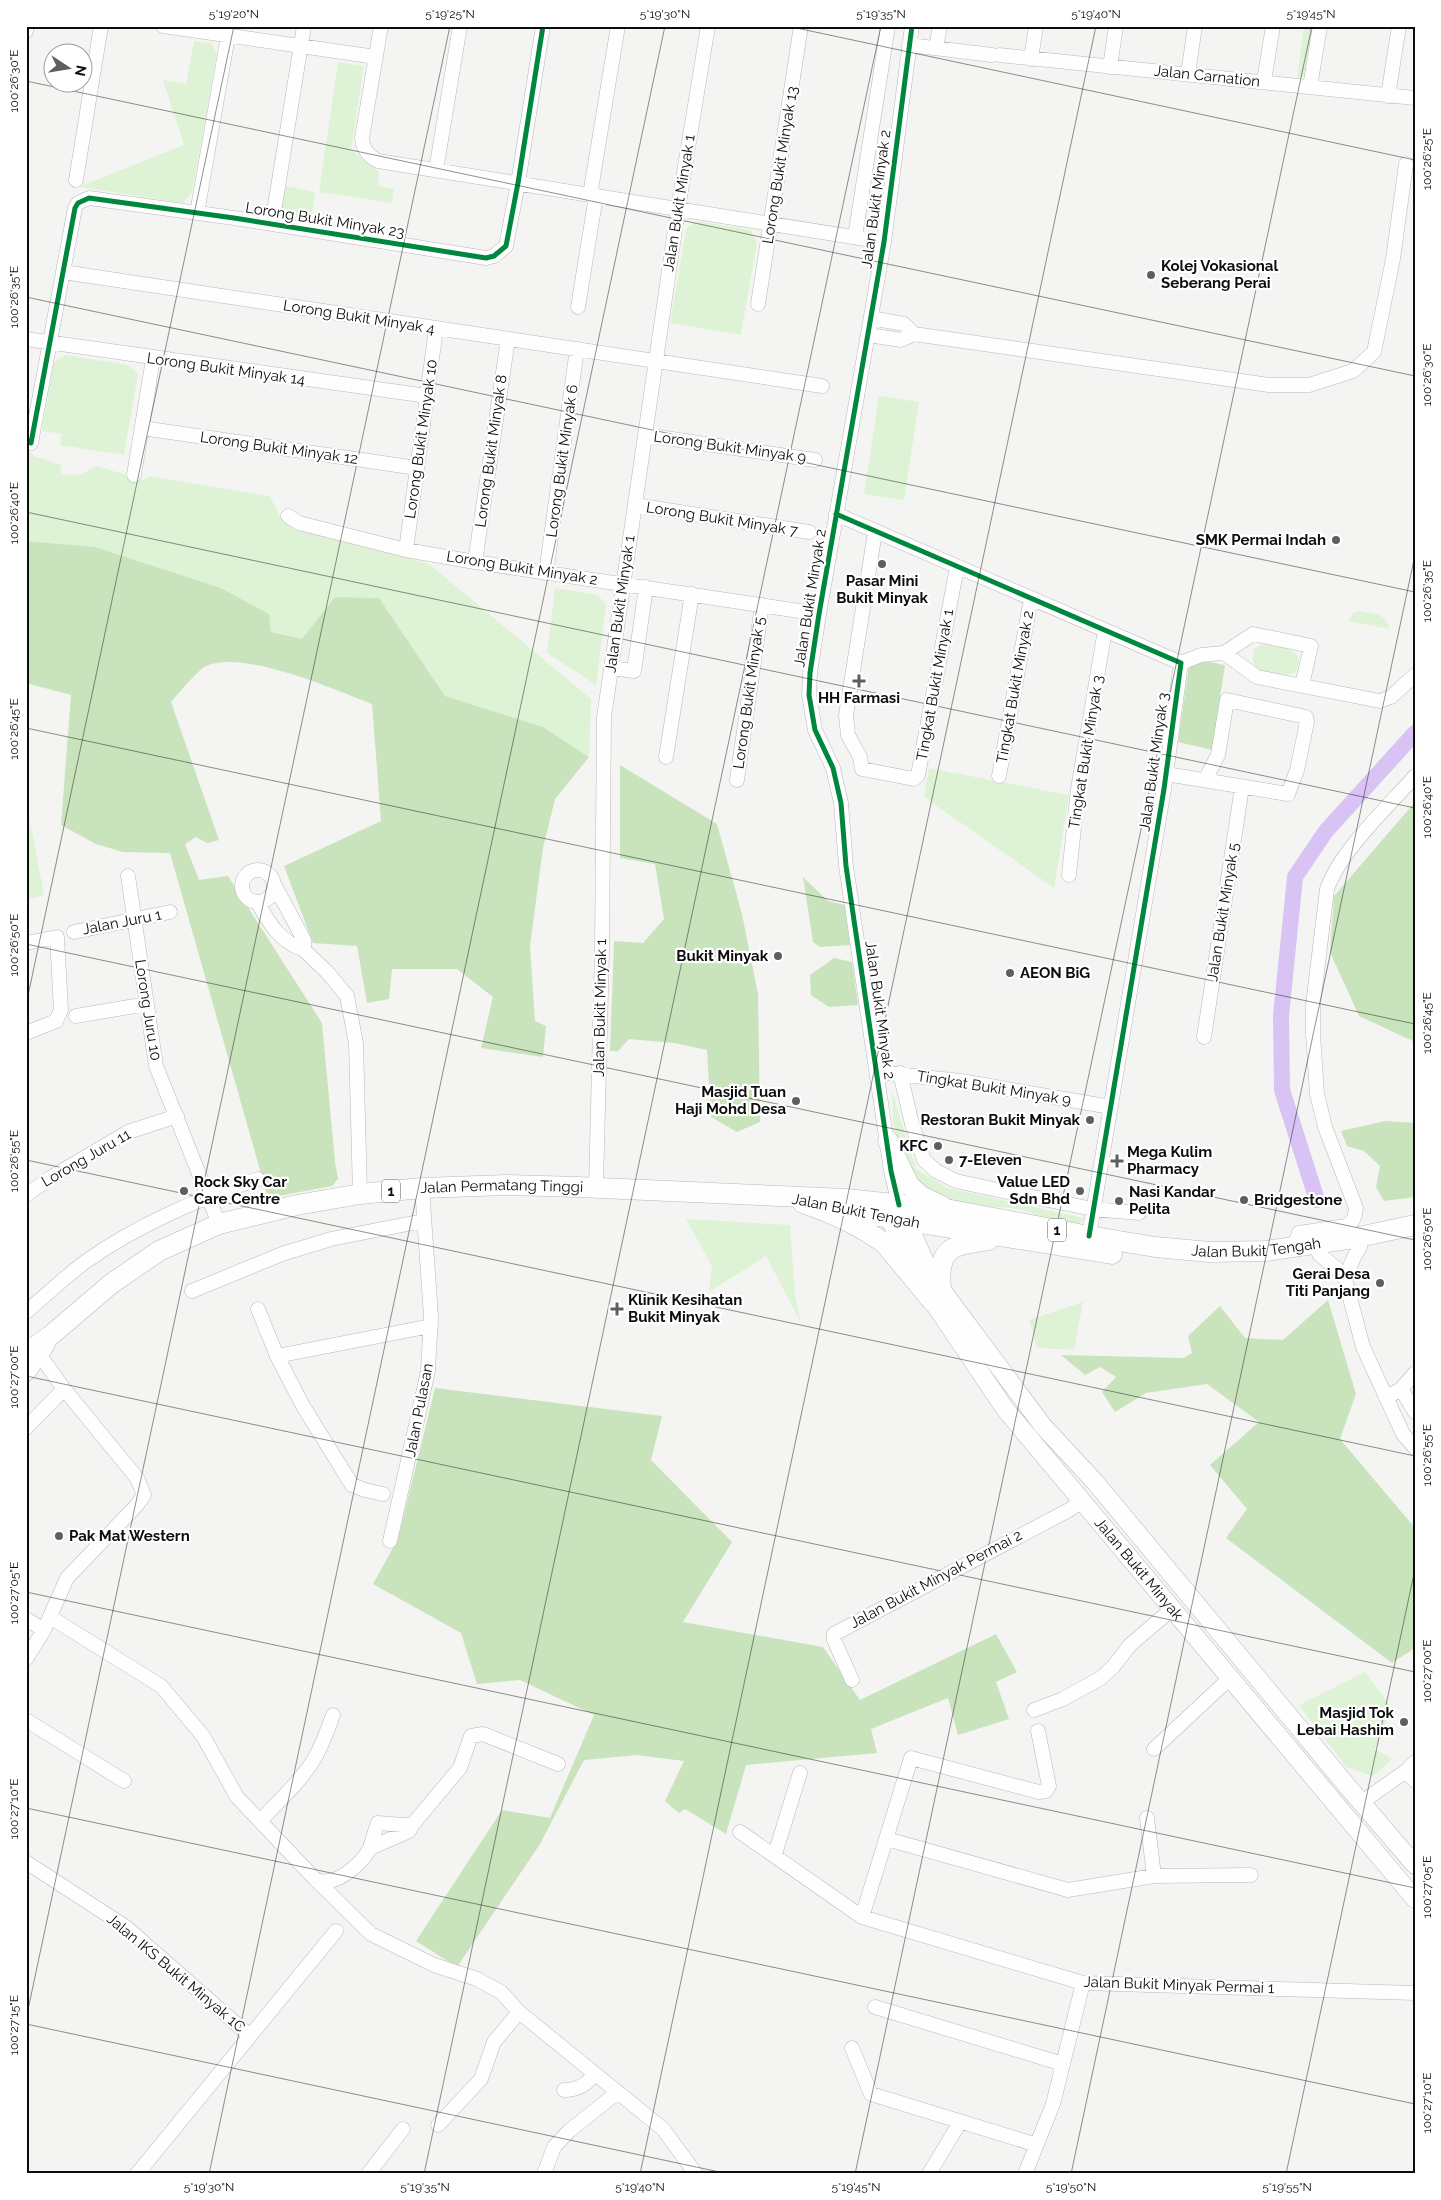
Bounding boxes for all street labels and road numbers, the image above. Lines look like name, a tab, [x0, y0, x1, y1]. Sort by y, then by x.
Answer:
street label: Jalan Carnation	[1153, 61, 1261, 91]
street label: Lorong Bukit Minyak 13	[759, 85, 801, 245]
street label: Jalan Bukit Minyak 2	[857, 128, 895, 269]
street label: Jalan Bukit Minyak 1	[659, 133, 699, 273]
street label: Lorong Bukit Minyak 23	[244, 199, 406, 241]
street label: Lorong Bukit Minyak 4	[282, 296, 436, 338]
street label: Lorong Bukit Minyak 14	[146, 349, 306, 389]
street label: Lorong Bukit Minyak 10	[401, 358, 441, 520]
street label: Lorong Bukit Minyak 8	[471, 373, 511, 529]
street label: Lorong Bukit Minyak 6	[542, 383, 582, 539]
street label: Lorong Bukit Minyak 9	[653, 427, 808, 467]
street label: Lorong Bukit Minyak 12	[199, 428, 359, 468]
street label: Lorong Bukit Minyak 7	[645, 498, 799, 540]
street label: Jalan Bukit Minyak 2	[790, 527, 830, 668]
street label: Jalan Bukit Minyak 1	[601, 534, 639, 674]
street label: Lorong Bukit Minyak 2	[445, 547, 599, 589]
street label: Tingkat Bukit Minyak 1	[913, 607, 957, 762]
street label: Tingkat Bukit Minyak 2	[993, 609, 1037, 765]
street label: Lorong Bukit Minyak 5	[729, 616, 769, 770]
street label: Tingkat Bukit Minyak 3	[1065, 674, 1107, 830]
street label: Jalan Bukit Minyak 3	[1135, 691, 1173, 833]
street label: Jalan Bukit Minyak 5	[1203, 841, 1243, 983]
street label: Jalan Juru 1	[81, 905, 164, 938]
street label: Jalan Bukit Minyak 1	[590, 938, 610, 1077]
street label: Jalan Bukit Minyak 2	[861, 940, 899, 1081]
street label: Lorong Juru 10	[131, 958, 165, 1062]
street label: Tingkat Bukit Minyak 9	[916, 1067, 1073, 1109]
street label: Lorong Juru 11	[38, 1125, 134, 1191]
street label: Jalan Permatang Tinggi	[420, 1176, 584, 1197]
road number: 1	[382, 1180, 400, 1202]
street label: Jalan Bukit Tengah	[791, 1190, 921, 1232]
road number: 1	[1048, 1218, 1066, 1242]
street label: Jalan Bukit Tengah	[1191, 1234, 1322, 1261]
street label: Jalan Pulasan	[401, 1362, 437, 1458]
street label: Jalan Bukit Minyak	[1091, 1514, 1187, 1624]
street label: Jalan Bukit Minyak Permai 2	[847, 1526, 1025, 1632]
street label: Jalan IKS Bukit Minyak 1C	[103, 1910, 249, 2036]
street label: Jalan Bukit Minyak Permai 1	[1083, 1973, 1275, 1997]

